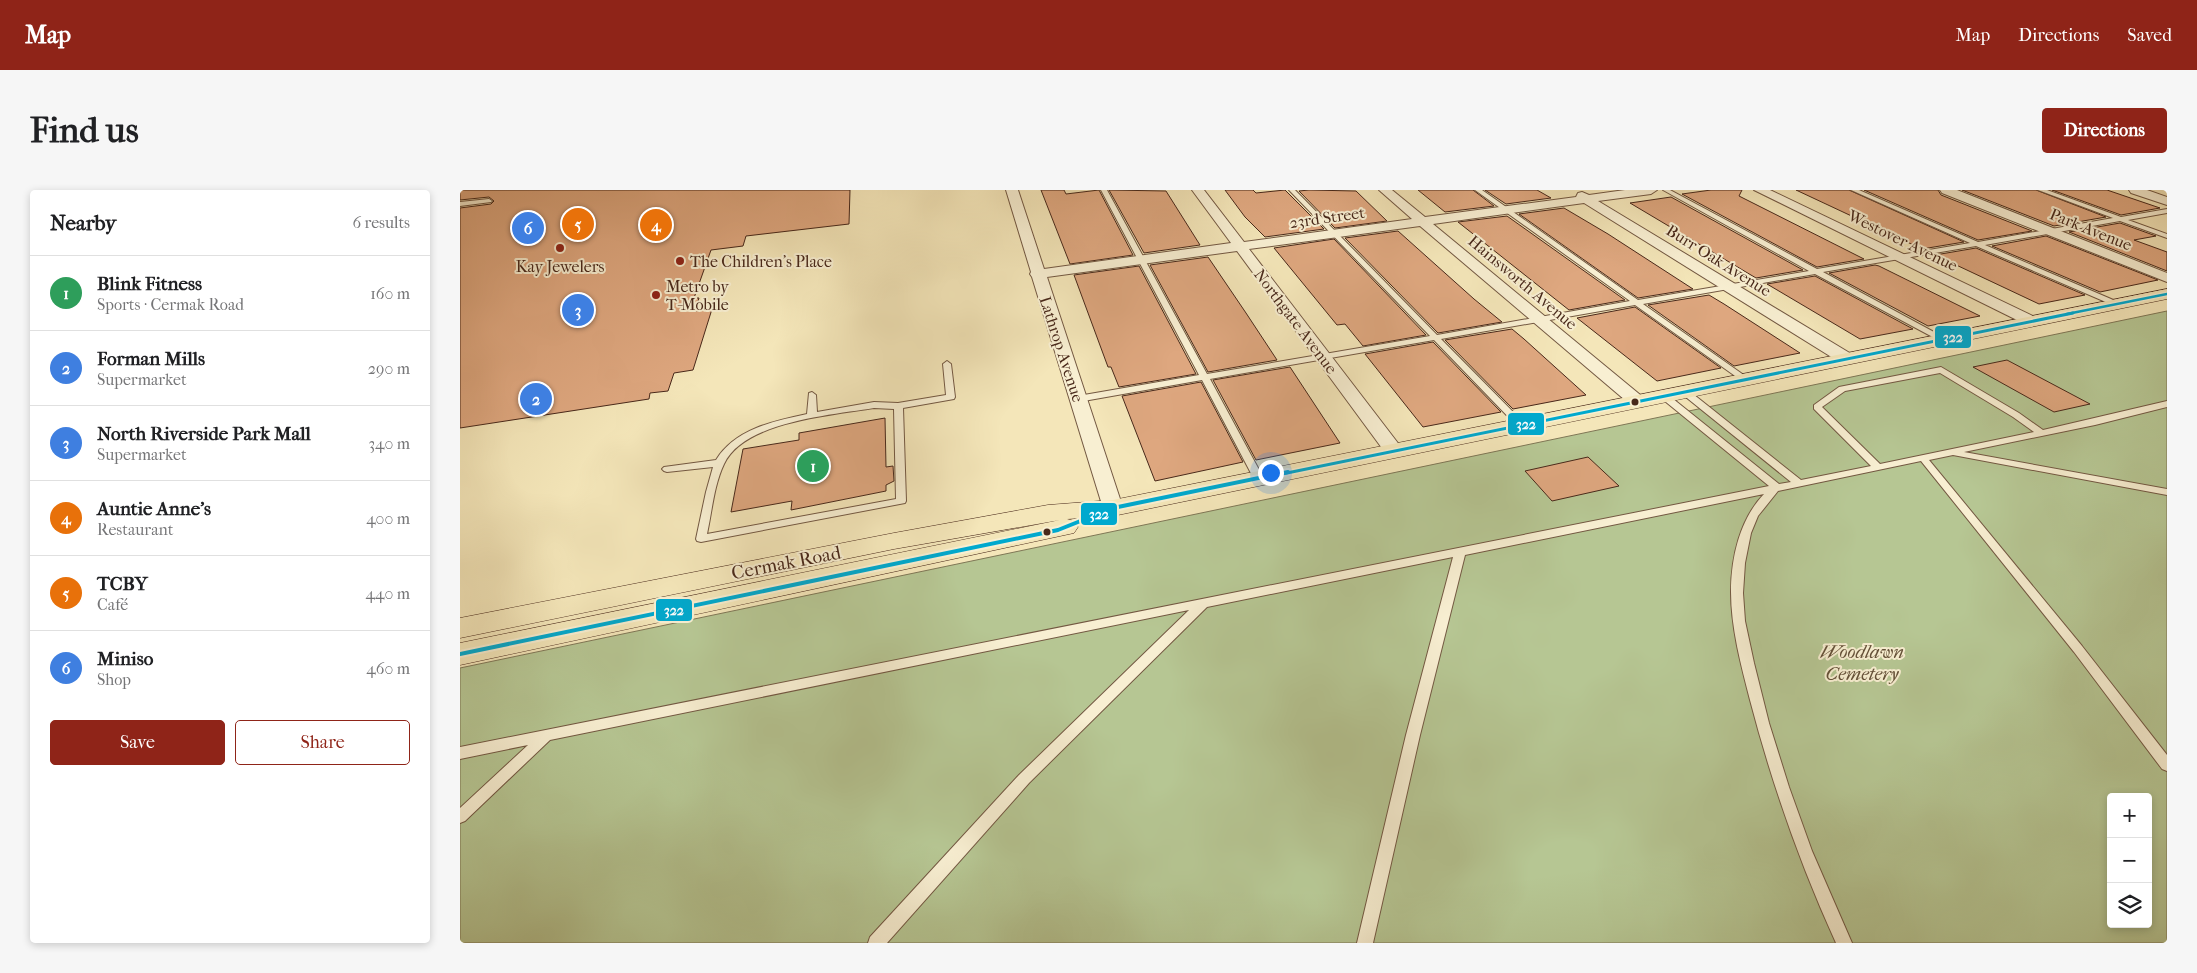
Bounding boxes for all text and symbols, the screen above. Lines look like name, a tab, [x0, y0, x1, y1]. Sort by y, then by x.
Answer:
text: Map	[25, 21, 71, 49]
text: Map	[1956, 25, 1990, 46]
text: Directions	[2018, 25, 2099, 46]
text: Saved	[2127, 25, 2172, 46]
button: Directions	[2042, 108, 2167, 153]
text: Find us	[30, 110, 139, 151]
street label: 23rd Street	[1288, 203, 1366, 232]
street label: Park Avenue	[2047, 204, 2135, 255]
pin: 5	[562, 205, 594, 243]
street label: Westover Avenue	[1844, 205, 1961, 275]
pin: 4	[640, 206, 672, 244]
pin: 6	[512, 209, 544, 247]
text: Nearby	[50, 211, 116, 235]
text: 6 results	[352, 213, 410, 232]
street label: Burr Oak Avenue	[1663, 221, 1775, 300]
street label: Hainsworth Avenue	[1464, 231, 1581, 333]
marker: Kay Jewelers	[554, 242, 566, 254]
place label: The Children's Place	[690, 252, 832, 271]
marker: The Children's Place	[674, 255, 686, 267]
place label: Kay Jewelers	[516, 257, 604, 276]
street label: Northgate Avenue	[1250, 265, 1341, 377]
text: Blink Fitness	[97, 273, 202, 295]
place label: Metro by T-Mobile	[666, 277, 729, 314]
text: 1	[63, 284, 69, 303]
text: 160 m	[370, 284, 410, 303]
marker: Metro by T-Mobile	[650, 289, 662, 301]
pin: 3	[562, 291, 594, 329]
street label: Lathrop Avenue	[1035, 294, 1088, 405]
text: Sports · Cermak Road	[97, 295, 244, 314]
line badge: 322	[1934, 325, 1972, 349]
text: 322	[1943, 329, 1963, 346]
text: Forman Mills	[97, 348, 205, 370]
text: 2	[62, 359, 70, 378]
text: 290 m	[368, 359, 410, 378]
text: Supermarket	[97, 370, 187, 389]
pin: 2	[520, 380, 552, 418]
unlabelled marker	[1630, 397, 1640, 407]
line badge: 322	[1507, 412, 1545, 436]
text: 322	[1516, 416, 1536, 433]
text: North Riverside Park Mall	[97, 423, 311, 445]
text: 3	[63, 434, 69, 453]
text: 340 m	[368, 434, 410, 453]
text: Supermarket	[97, 445, 187, 464]
pin: 1	[797, 447, 829, 485]
your location	[1258, 460, 1284, 486]
text: Auntie Anne's	[97, 498, 211, 520]
line badge: 322	[1080, 502, 1118, 526]
text: 322	[1089, 506, 1109, 523]
text: 4	[61, 509, 71, 528]
text: 400 m	[366, 509, 410, 528]
text: Restaurant	[97, 520, 173, 539]
unlabelled marker	[1042, 527, 1052, 537]
street label: Cermak Road	[730, 541, 843, 584]
text: TCBY	[97, 573, 148, 595]
text: 5	[63, 584, 69, 603]
text: 440 m	[365, 584, 410, 603]
text: Café	[97, 595, 128, 614]
line badge: 322	[655, 598, 693, 622]
text: 322	[664, 602, 684, 619]
park label: Woodlawn Cemetery	[1820, 641, 1904, 685]
text: Miniso	[97, 648, 153, 670]
text: 6	[62, 659, 70, 678]
text: 460 m	[366, 659, 410, 678]
text: Shop	[97, 670, 131, 689]
button: Save	[50, 720, 225, 765]
button: Share	[235, 720, 410, 765]
map controls	[2107, 793, 2152, 928]
button: +	[2107, 793, 2152, 838]
button: −	[2107, 838, 2152, 883]
button: layers	[2107, 883, 2152, 928]

